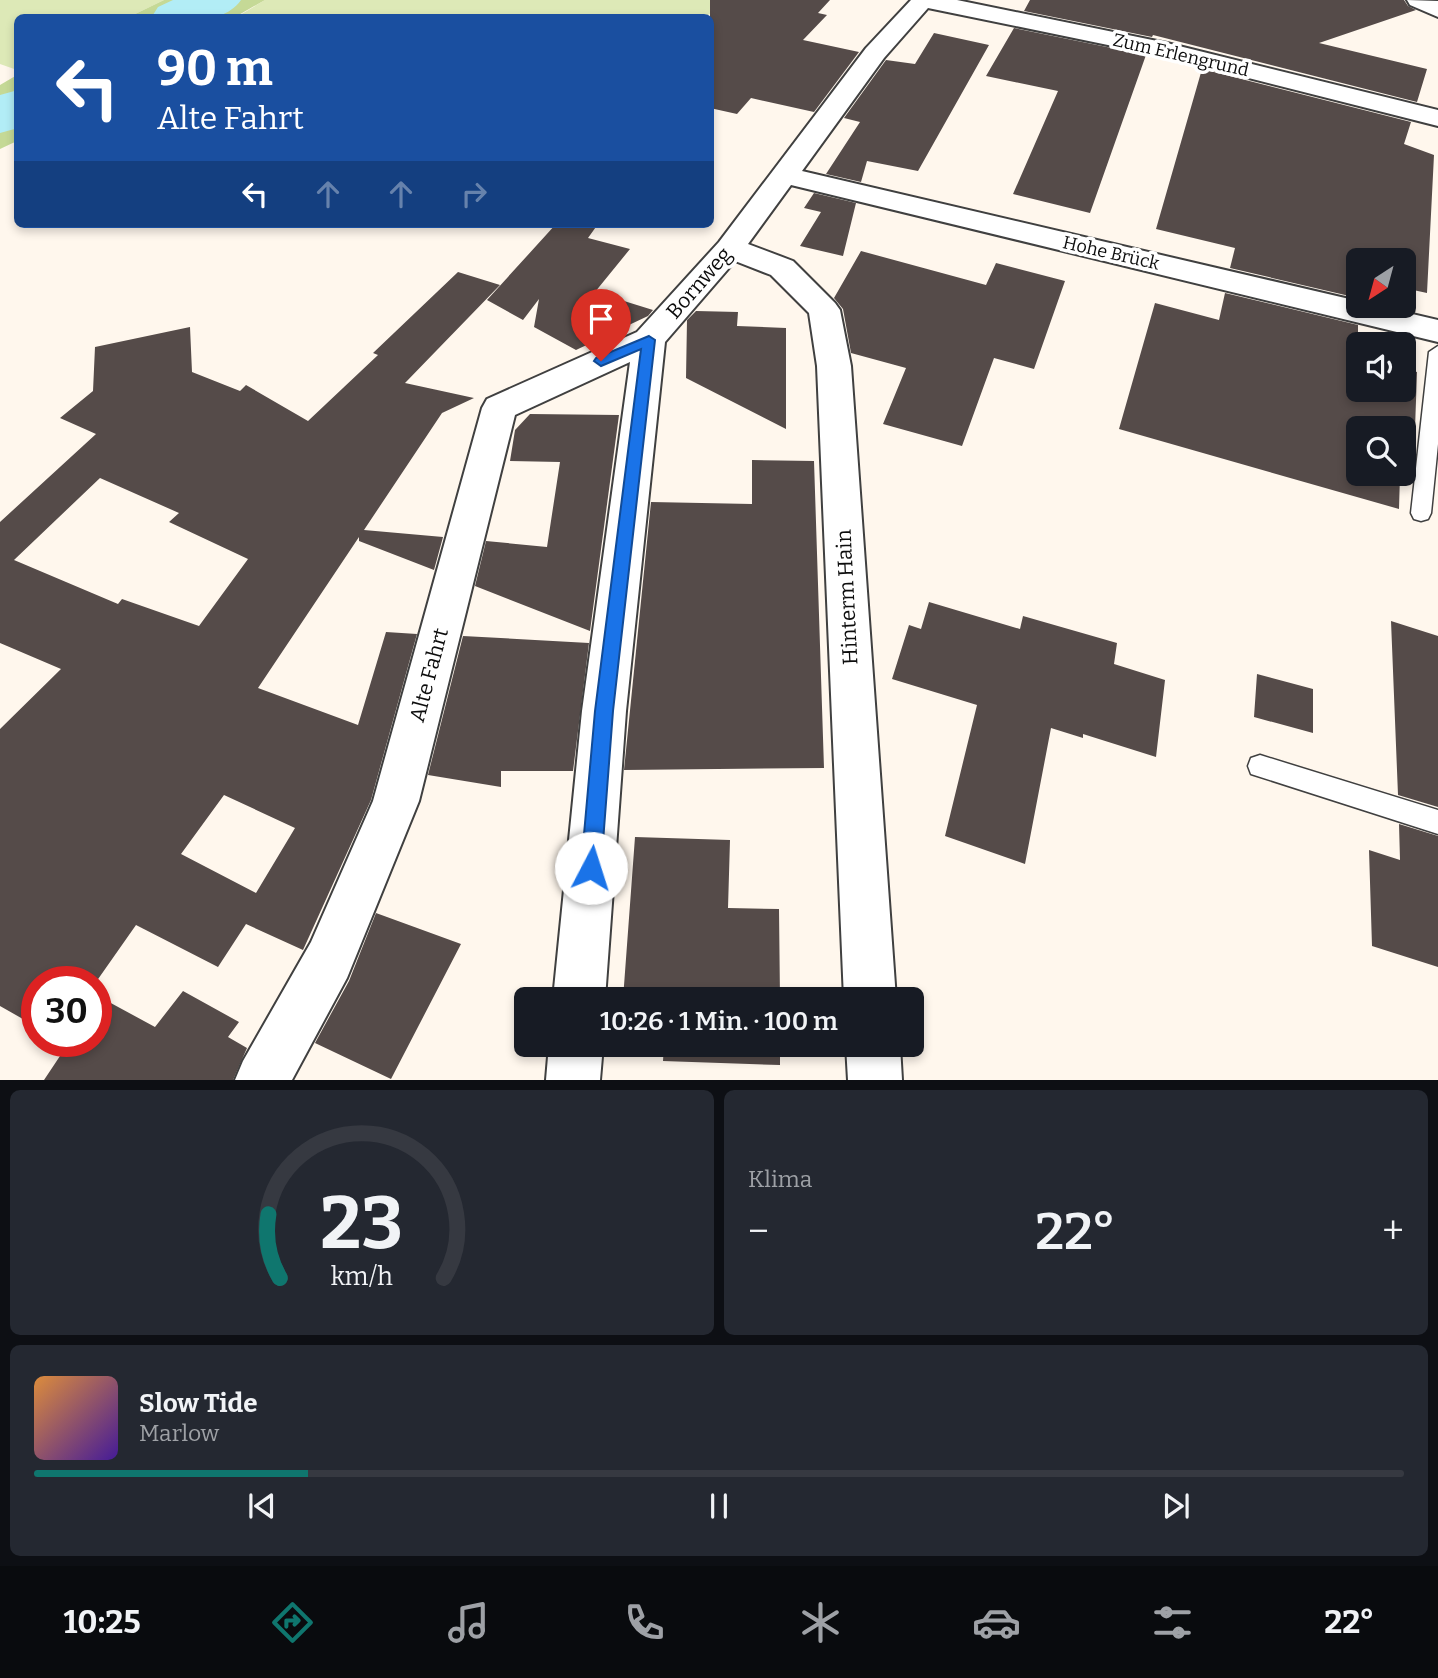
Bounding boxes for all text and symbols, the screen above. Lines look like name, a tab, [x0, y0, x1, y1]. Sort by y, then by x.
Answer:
street label: Zum Erlengrund	[1111, 29, 1251, 81]
text: 90 m	[157, 39, 273, 98]
icon: left	[42, 42, 133, 133]
text: Alte Fahrt	[157, 99, 304, 137]
icon: left	[236, 175, 274, 213]
icon: ahead	[309, 175, 347, 213]
icon: ahead	[382, 175, 420, 213]
icon: right	[455, 175, 493, 213]
street label: Hohe Brück	[1061, 231, 1162, 275]
street label: Bornweg	[661, 242, 737, 324]
north arrow	[1346, 248, 1416, 318]
map controls	[1346, 248, 1416, 486]
pin	[571, 289, 631, 361]
icon: arrive	[582, 300, 620, 338]
button: sound	[1346, 332, 1416, 402]
button: search	[1346, 416, 1416, 486]
street label: Hinterm Hain	[830, 529, 864, 665]
street label: Alte Fahrt	[404, 625, 454, 725]
position arrow	[554, 831, 628, 905]
speed limit sign: 30	[21, 966, 112, 1057]
text: 10:26 · 1 Min. · 100 m	[600, 1006, 838, 1037]
text: Klima	[748, 1165, 812, 1193]
text: 23	[321, 1181, 403, 1268]
text: 22°	[1035, 1200, 1116, 1263]
text: −	[748, 1208, 769, 1254]
text: +	[1382, 1208, 1404, 1254]
text: km/h	[331, 1262, 393, 1292]
text: Slow Tide	[139, 1388, 258, 1419]
text: Marlow	[139, 1419, 219, 1447]
icon: previous	[243, 1487, 281, 1525]
icon: pause	[700, 1487, 738, 1525]
icon: next	[1157, 1487, 1195, 1525]
icon: directions	[268, 1598, 317, 1647]
icon: music	[444, 1598, 493, 1647]
icon: phone	[620, 1598, 669, 1647]
icon: climate	[796, 1598, 845, 1647]
icon: car	[972, 1598, 1021, 1647]
icon: filters	[1148, 1598, 1197, 1647]
text: 10:25	[64, 1603, 141, 1641]
text: 22°	[1324, 1603, 1374, 1641]

